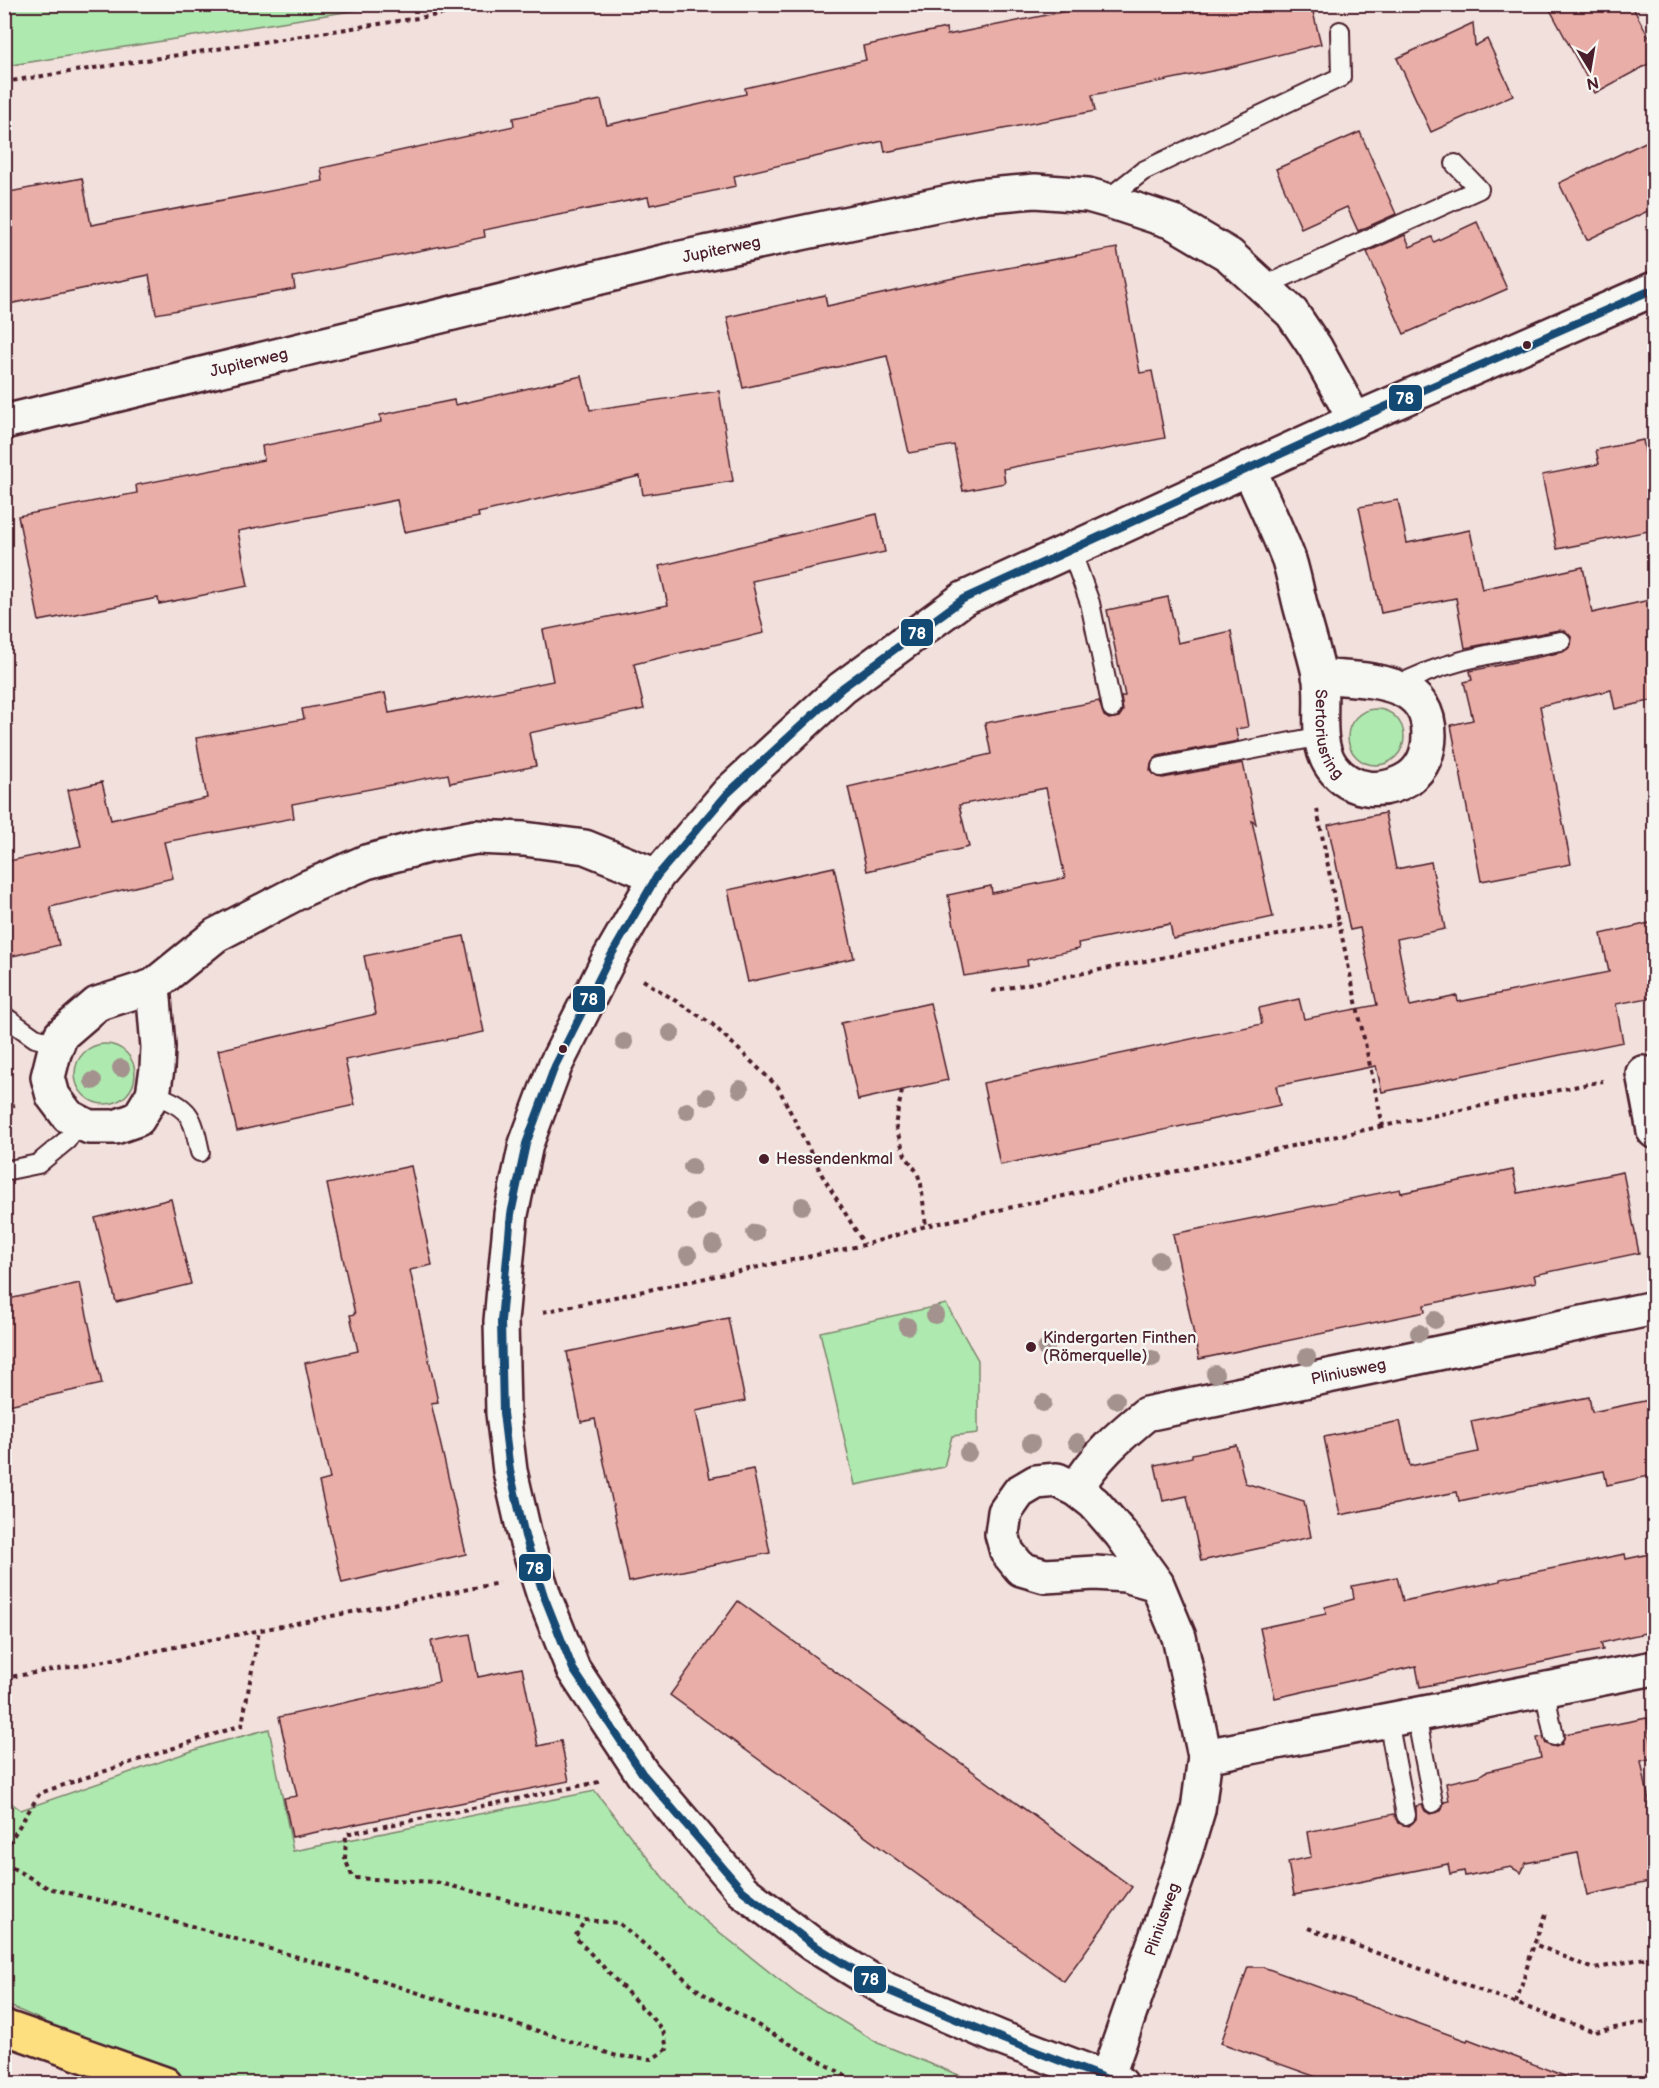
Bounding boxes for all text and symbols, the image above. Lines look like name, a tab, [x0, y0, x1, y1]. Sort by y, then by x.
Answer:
north arrow	[1560, 39, 1620, 99]
text: N	[1585, 72, 1600, 93]
street label: Jupiterweg	[681, 232, 762, 267]
unlabelled marker	[1521, 339, 1533, 351]
street label: Jupiterweg	[208, 344, 290, 381]
line badge: 78	[1388, 384, 1423, 412]
text: 78	[1396, 390, 1414, 409]
line badge: 78	[900, 618, 934, 647]
text: 78	[908, 625, 926, 644]
street label: Sertoriusring	[1311, 689, 1347, 783]
line badge: 78	[572, 985, 606, 1013]
text: 78	[580, 991, 598, 1010]
unlabelled marker	[557, 1043, 569, 1055]
place label: Hessendenkmal	[776, 1150, 893, 1169]
marker: Hessendenkmal	[757, 1152, 771, 1166]
place label: Kindergarten Finthen (Römerquelle)	[1043, 1329, 1196, 1366]
marker: Kindergarten Finthen (Römerquelle)	[1024, 1340, 1038, 1354]
street label: Pliniusweg	[1309, 1355, 1388, 1389]
line badge: 78	[518, 1553, 552, 1582]
text: 78	[526, 1560, 544, 1579]
street label: Pliniusweg	[1141, 1880, 1184, 1959]
line badge: 78	[853, 1965, 887, 1994]
text: 78	[861, 1971, 879, 1990]

